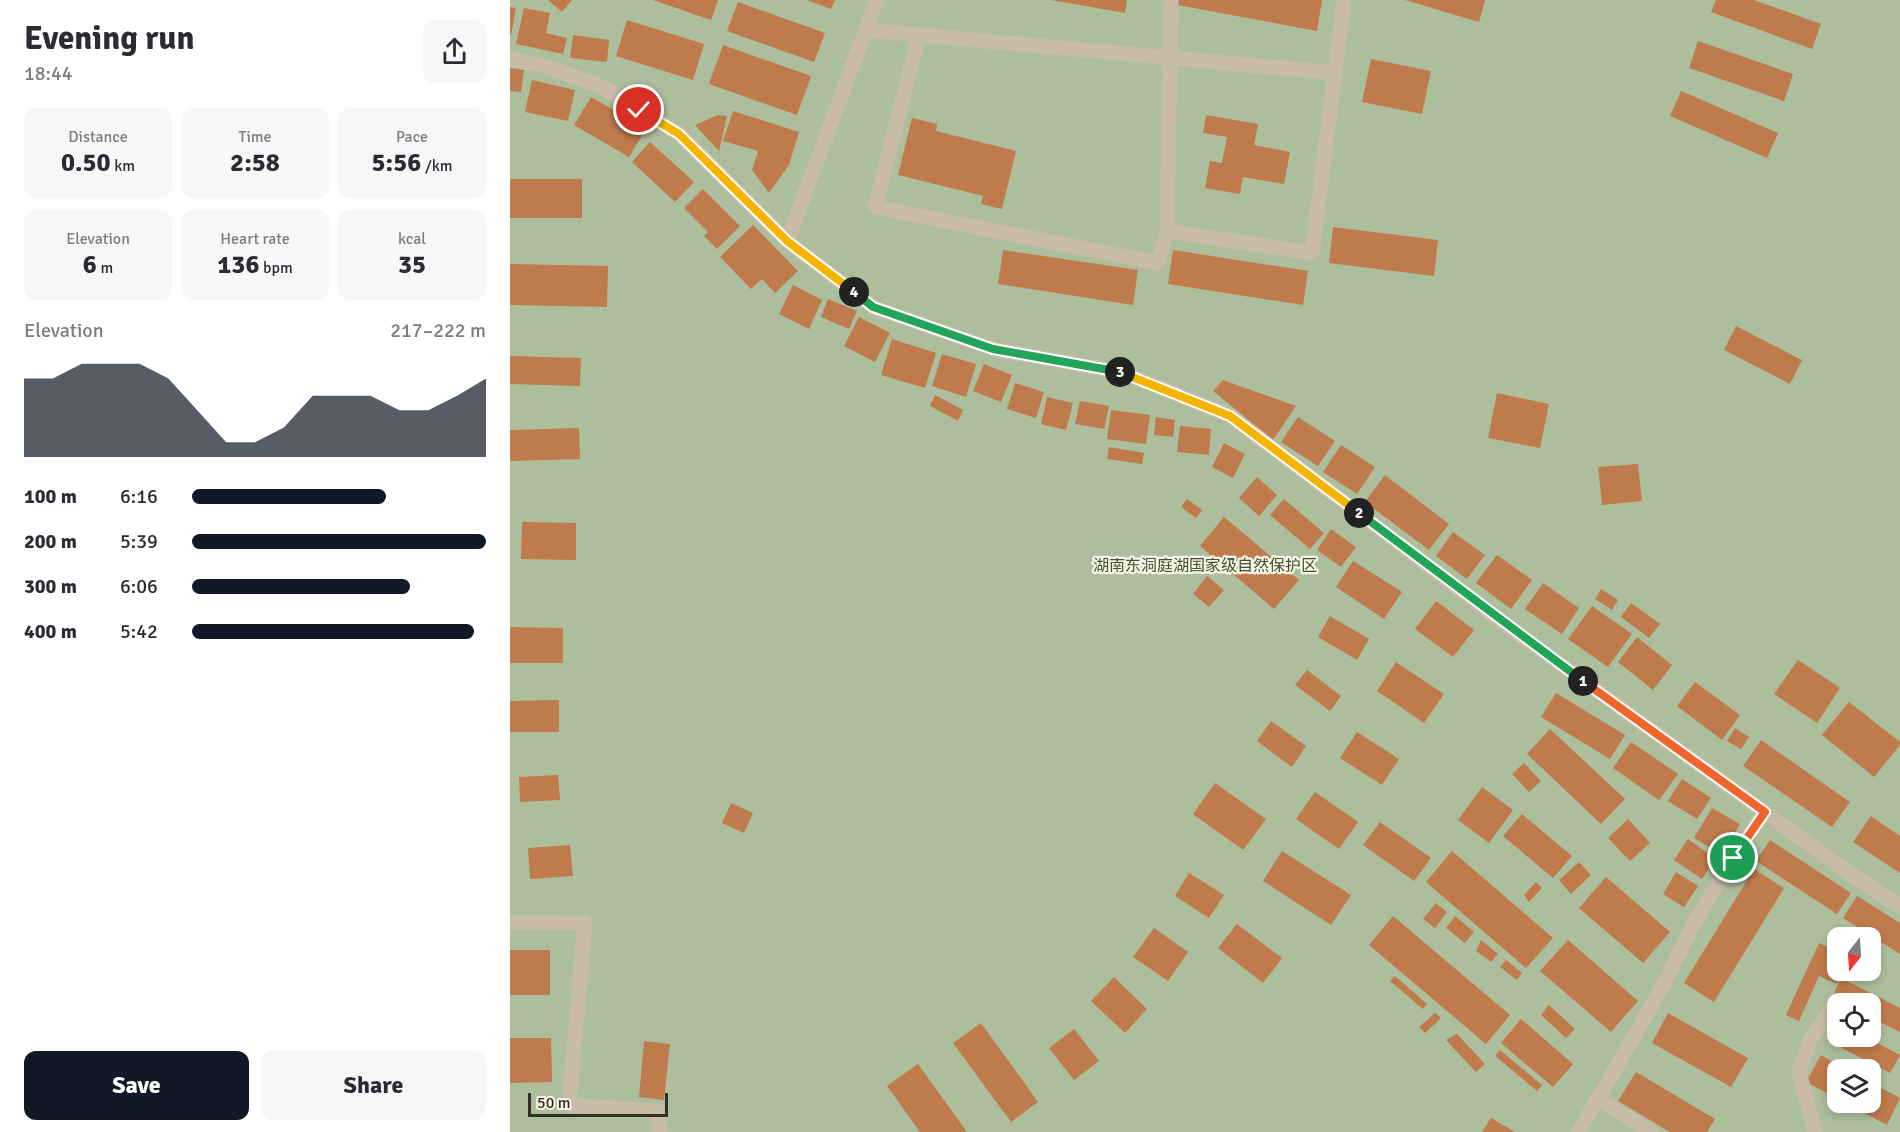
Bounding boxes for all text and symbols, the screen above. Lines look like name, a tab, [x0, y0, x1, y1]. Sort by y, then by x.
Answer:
text: Evening run	[24, 18, 194, 59]
button: share	[423, 20, 486, 83]
text: 18:44	[24, 61, 73, 86]
pin	[613, 84, 664, 135]
icon: check	[622, 93, 655, 126]
text: Distance	[68, 127, 128, 147]
text: Time	[239, 127, 271, 147]
text: Pace	[396, 127, 428, 147]
text: 0.50	[61, 147, 111, 179]
text: 2:58	[230, 147, 280, 179]
text: 5:56	[372, 147, 421, 179]
text: km	[111, 156, 135, 176]
text: /km	[421, 156, 452, 176]
text: Elevation	[66, 229, 130, 249]
text: Heart rate	[220, 229, 290, 249]
text: kcal	[398, 229, 426, 249]
text: 6	[83, 249, 97, 281]
text: 136	[217, 249, 259, 281]
text: 35	[398, 249, 426, 281]
text: m	[97, 258, 113, 278]
text: bpm	[259, 258, 293, 278]
pin: 4	[839, 277, 869, 307]
text: 4	[850, 282, 858, 302]
text: Elevation	[24, 318, 104, 343]
text: 217–222 m	[390, 318, 486, 343]
pin: 3	[1105, 357, 1135, 387]
text: 3	[1116, 362, 1124, 382]
text: 100 m	[24, 484, 77, 509]
text: 6:16	[120, 484, 158, 509]
pin: 2	[1344, 498, 1374, 528]
text: 2	[1355, 503, 1363, 523]
text: 200 m	[24, 529, 77, 554]
text: 5:39	[120, 529, 158, 554]
park label: 湖南东洞庭湖国家级自然保护区	[1093, 556, 1317, 576]
text: 300 m	[24, 574, 77, 599]
text: 6:06	[120, 574, 158, 599]
text: 400 m	[24, 619, 77, 644]
text: 5:42	[120, 619, 158, 644]
pin: 1	[1568, 666, 1598, 696]
text: 1	[1579, 671, 1587, 691]
pin	[1707, 832, 1758, 883]
icon: arrive	[1716, 841, 1749, 874]
north arrow	[1827, 927, 1881, 981]
map controls	[1827, 927, 1881, 1113]
button: locate	[1827, 993, 1881, 1047]
button: Save	[24, 1051, 249, 1120]
button: Share	[261, 1051, 486, 1120]
button: layers	[1827, 1059, 1881, 1113]
scale bar	[528, 1090, 668, 1118]
text: 50 m	[537, 1093, 571, 1113]

